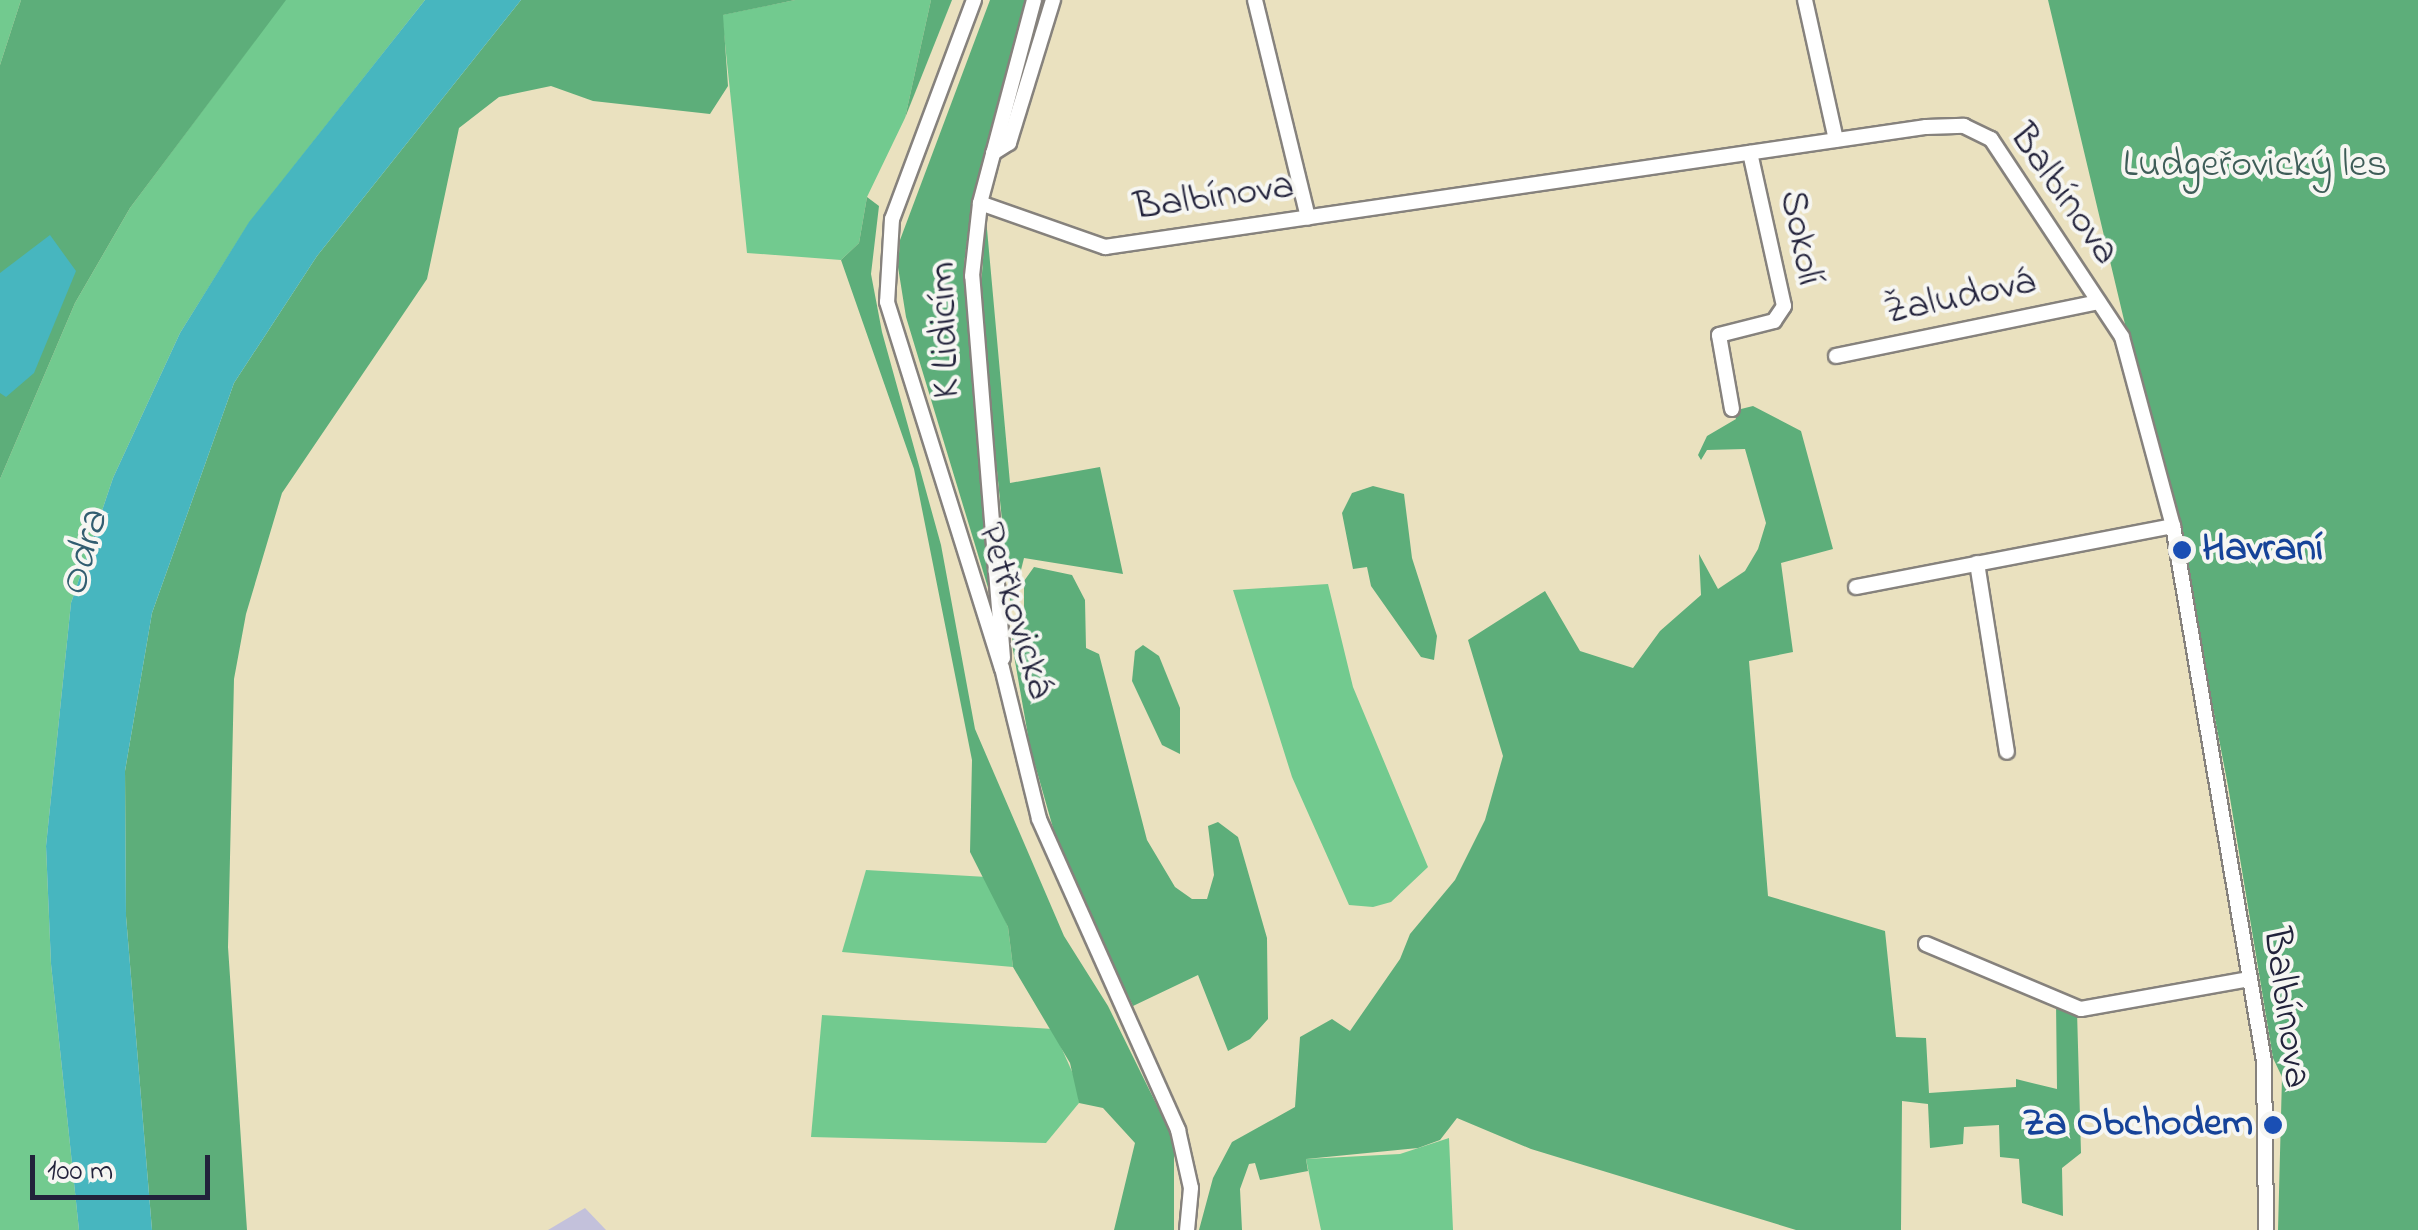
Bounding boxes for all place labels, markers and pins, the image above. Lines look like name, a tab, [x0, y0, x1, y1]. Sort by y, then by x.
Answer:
place label: Havraní	[2202, 526, 2323, 574]
marker: Havraní	[2171, 539, 2193, 561]
place label: Za Obchodem	[2022, 1101, 2253, 1149]
marker: Za Obchodem	[2262, 1114, 2284, 1136]

